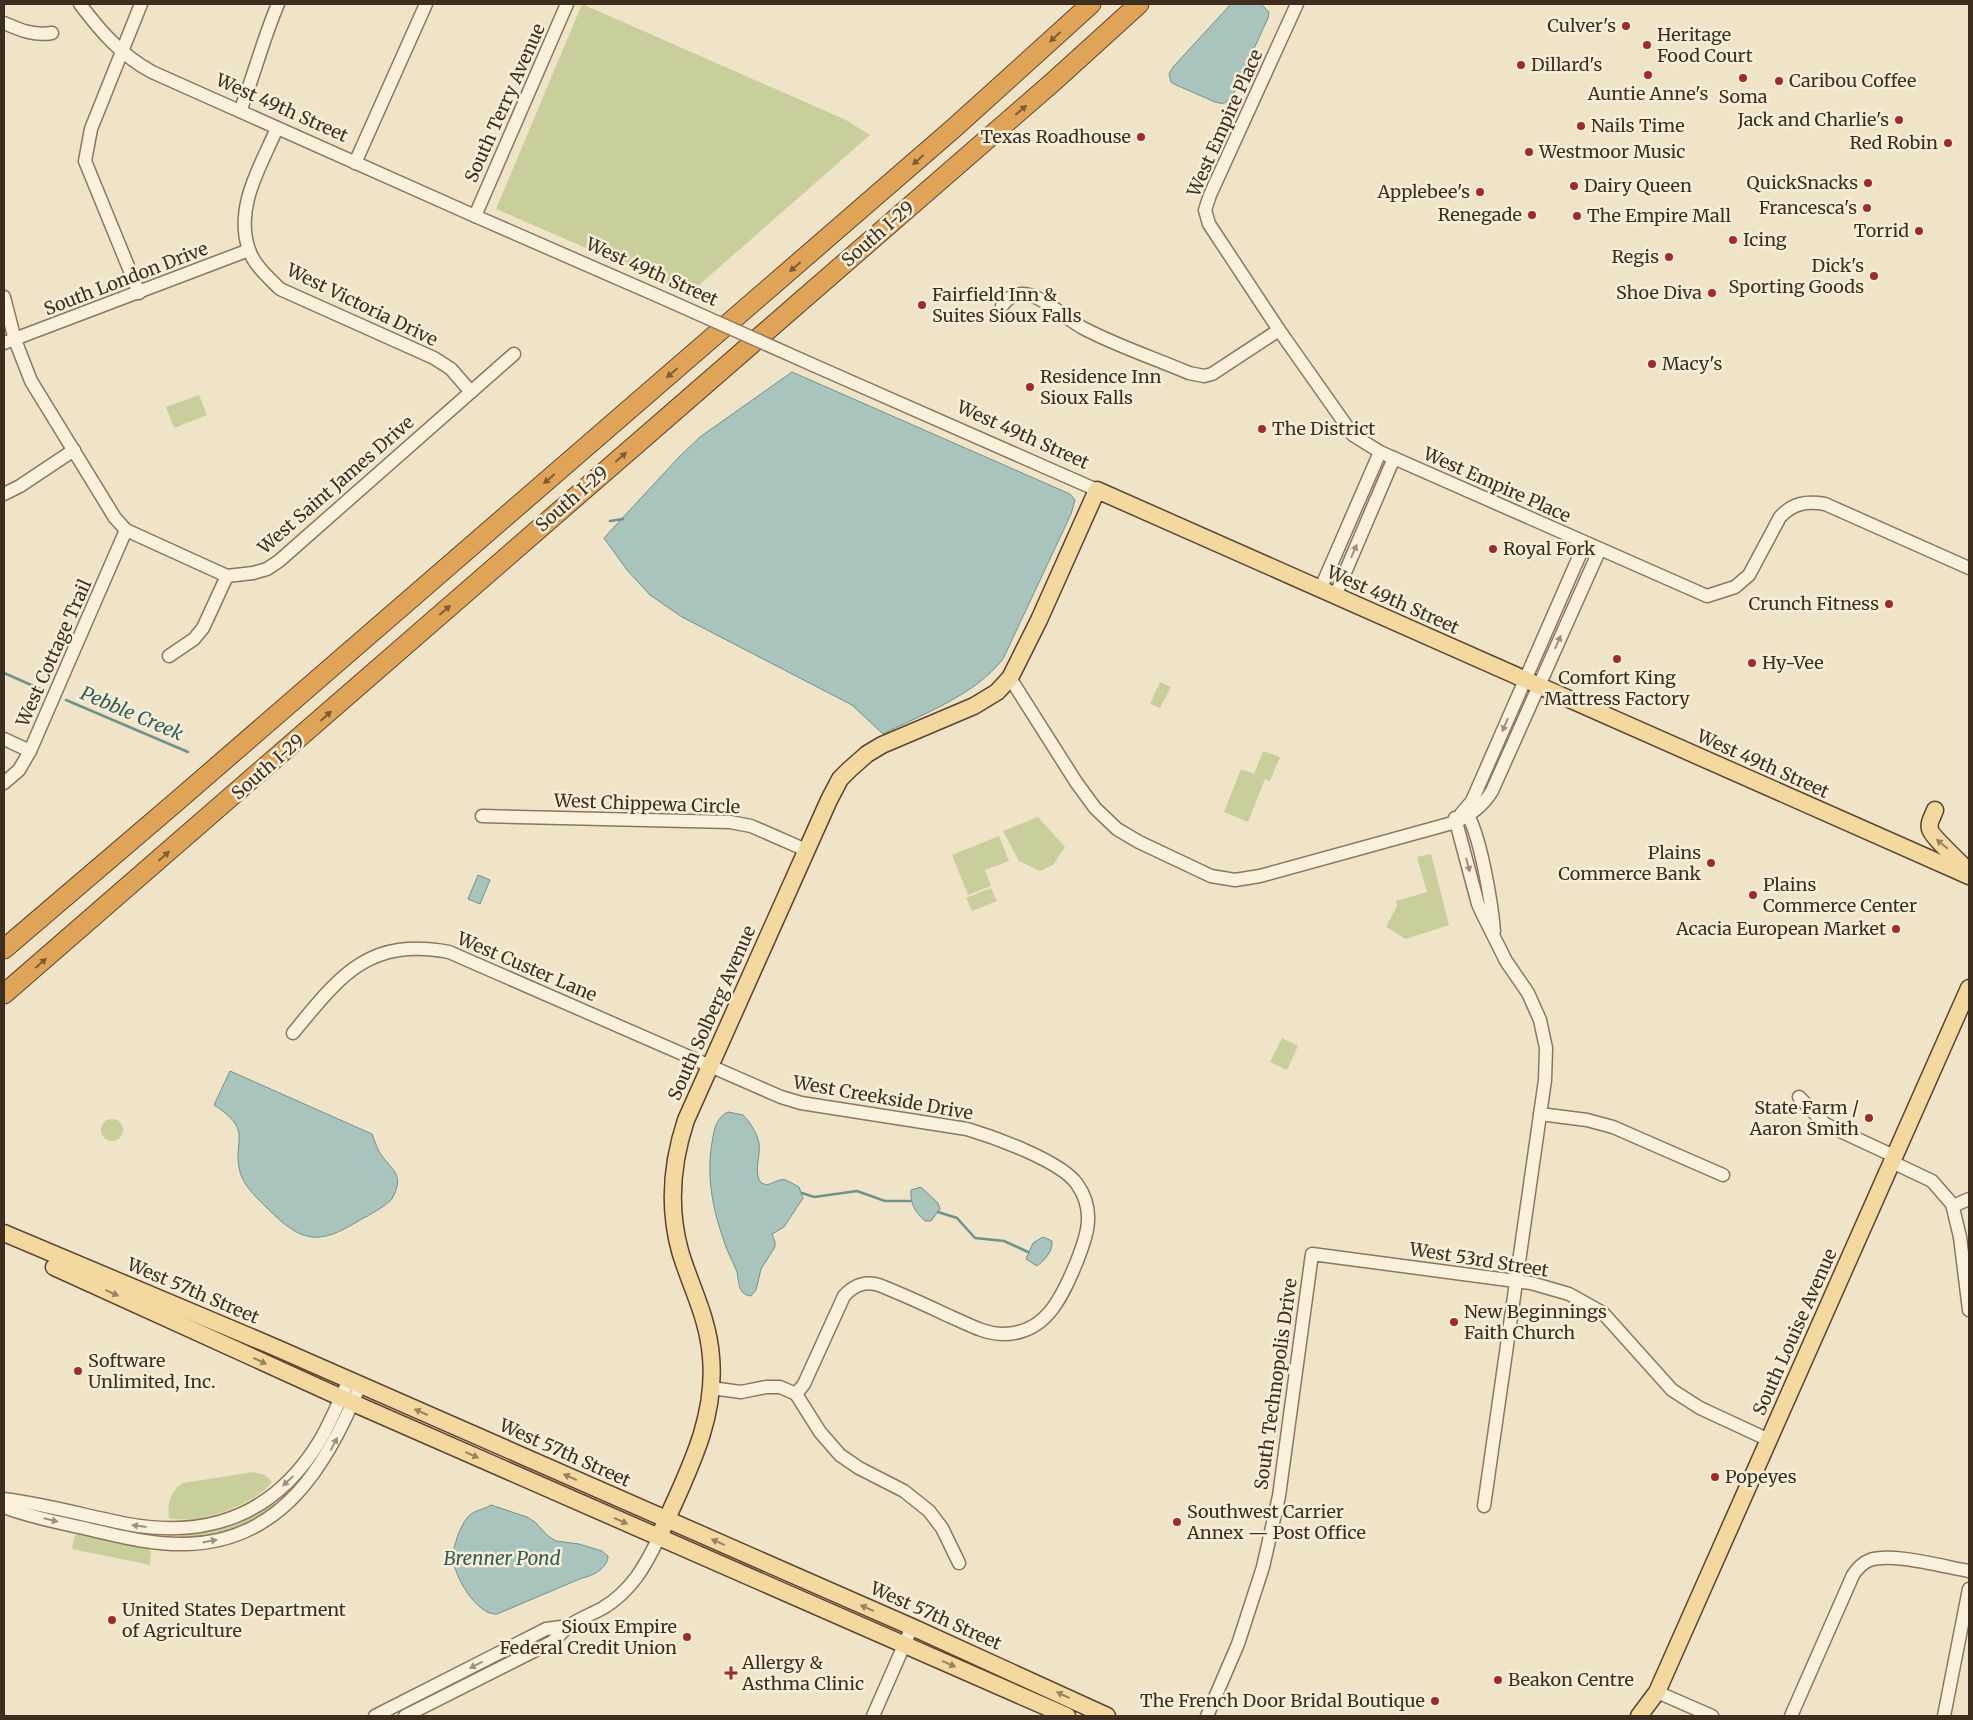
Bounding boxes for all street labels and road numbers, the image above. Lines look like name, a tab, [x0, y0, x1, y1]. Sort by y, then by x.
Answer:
street label: South Terry Avenue	[459, 20, 550, 186]
street label: West Empire Place	[1181, 46, 1267, 201]
street label: West 49th Street	[212, 68, 352, 147]
street label: South I-29	[837, 196, 919, 272]
street label: West 49th Street	[582, 232, 722, 311]
street label: South London Drive	[41, 237, 211, 320]
street label: West Victoria Drive	[282, 258, 441, 351]
street label: West 49th Street	[953, 395, 1093, 474]
street label: West Saint James Drive	[252, 411, 418, 559]
street label: West Empire Place	[1419, 441, 1574, 527]
street label: South I-29	[531, 461, 613, 537]
street label: West 49th Street	[1323, 560, 1463, 639]
street label: West Cottage Trail	[10, 575, 96, 731]
street label: West 49th Street	[1693, 724, 1833, 803]
street label: South I-29	[227, 729, 309, 805]
street label: West Chippewa Circle	[553, 789, 740, 818]
street label: South Solberg Avenue	[663, 922, 760, 1104]
street label: West Custer Lane	[453, 926, 601, 1006]
street label: West Creekside Drive	[790, 1070, 975, 1125]
street label: West 53rd Street	[1407, 1237, 1550, 1282]
street label: South Louise Avenue	[1747, 1245, 1842, 1419]
street label: West 57th Street	[123, 1252, 263, 1329]
street label: South Technopolis Drive	[1249, 1277, 1302, 1491]
street label: West 57th Street	[495, 1413, 634, 1492]
street label: West 57th Street	[866, 1576, 1005, 1655]

